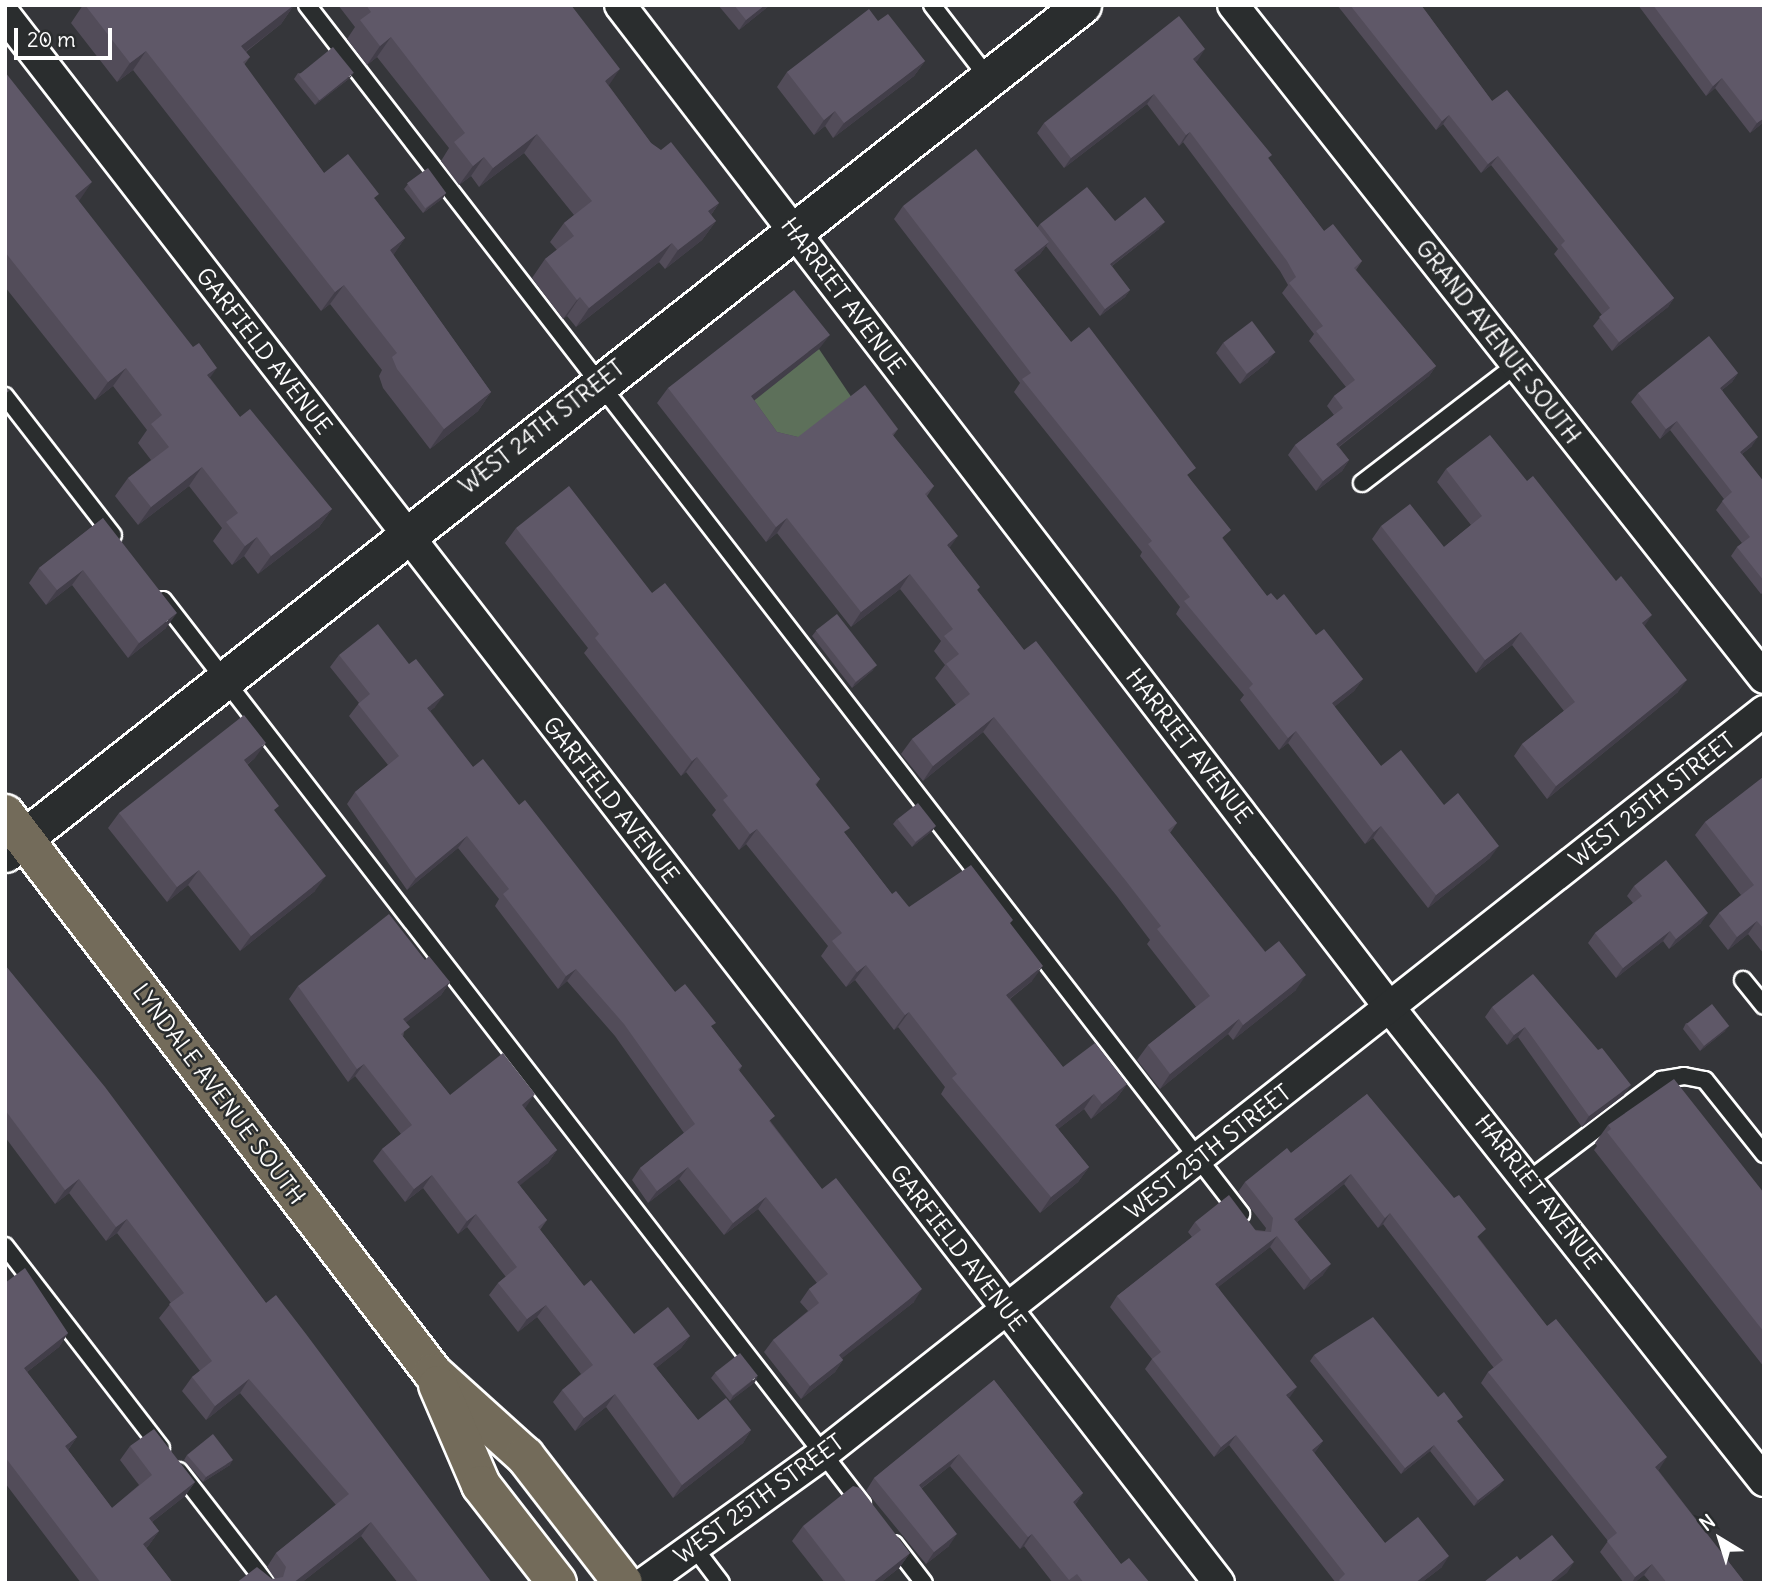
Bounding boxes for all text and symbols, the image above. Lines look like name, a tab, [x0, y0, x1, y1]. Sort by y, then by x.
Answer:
scale bar	[18, 14, 116, 58]
text: 20 m	[27, 26, 76, 53]
street label: HARRIET AVENUE	[775, 212, 911, 380]
street label: GRAND AVENUE SOUTH	[1410, 235, 1586, 449]
street label: GARFIELD AVENUE	[190, 262, 338, 440]
street label: WEST 24TH STREET	[454, 354, 630, 500]
street label: HARRIET AVENUE	[1120, 663, 1258, 829]
street label: GARFIELD AVENUE	[537, 711, 685, 889]
street label: WEST 25TH STREET	[1564, 727, 1740, 873]
street label: LYNDALE AVENUE SOUTH	[127, 978, 311, 1210]
street label: WEST 25TH STREET	[1120, 1079, 1296, 1225]
street label: HARRIET AVENUE	[1469, 1109, 1607, 1275]
street label: GARFIELD AVENUE	[884, 1159, 1032, 1337]
street label: WEST 25TH STREET	[669, 1428, 849, 1570]
north arrow	[1685, 1504, 1755, 1574]
text: N	[1694, 1509, 1720, 1536]

